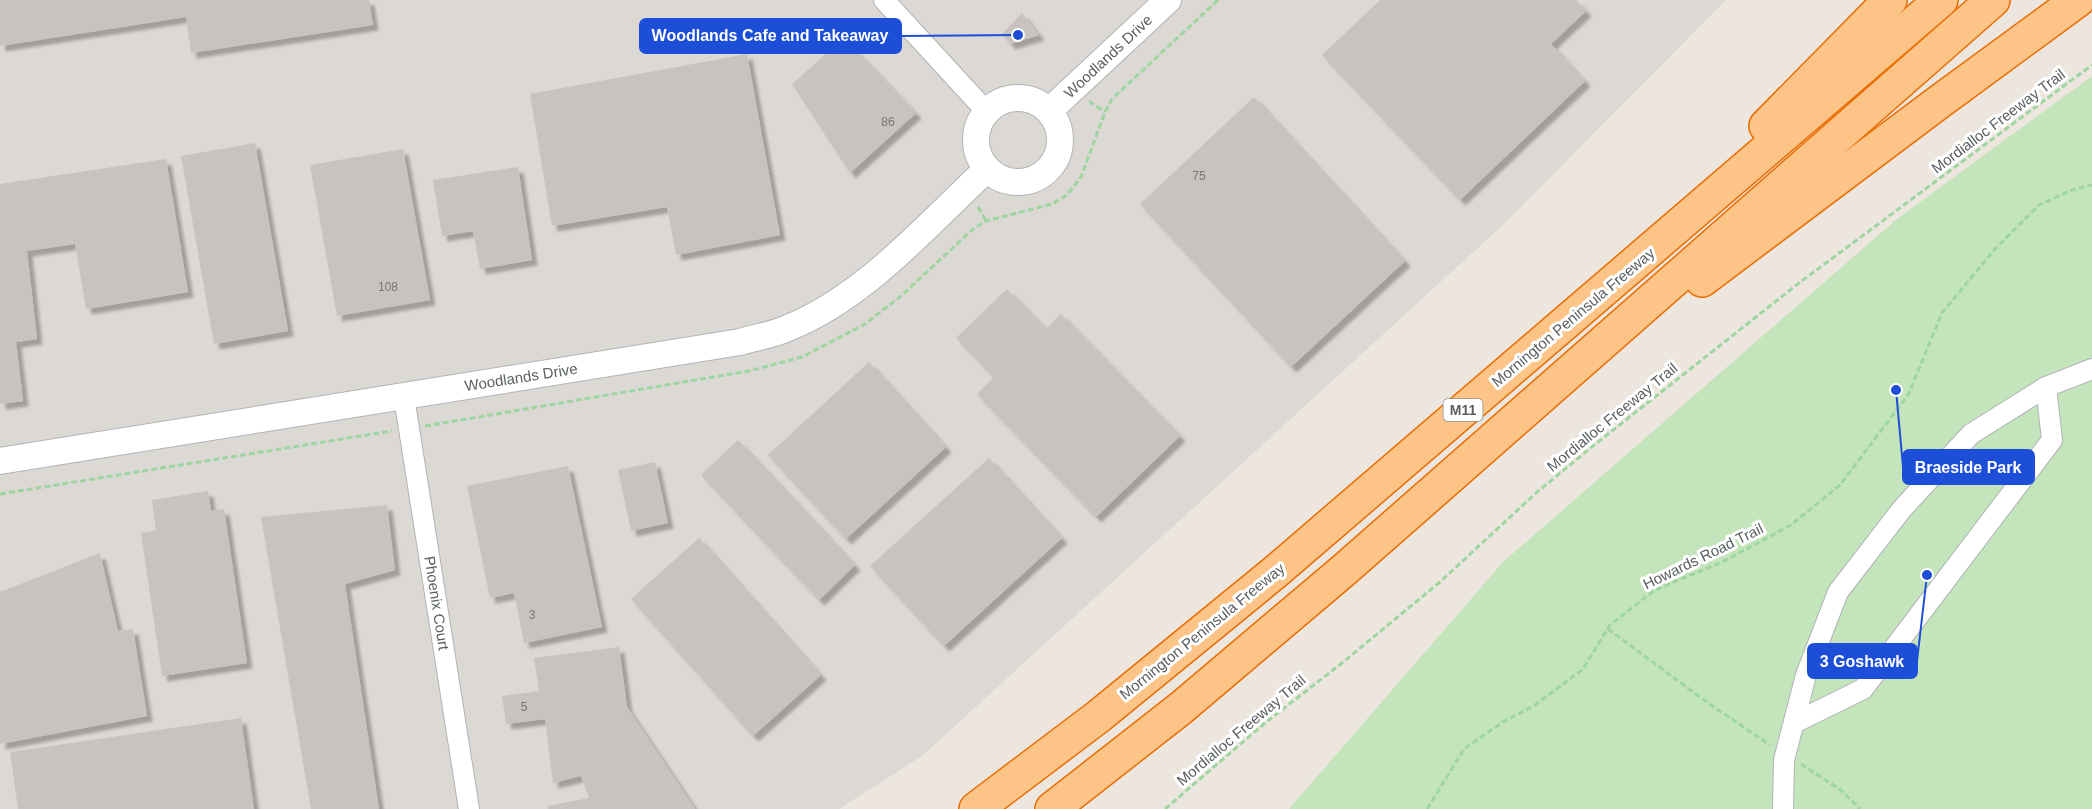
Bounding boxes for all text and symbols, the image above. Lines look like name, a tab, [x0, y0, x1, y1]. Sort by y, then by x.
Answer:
street label: Woodlands Drive	[1061, 11, 1155, 101]
callout: Woodlands Cafe and Takeaway	[640, 19, 901, 53]
text: Woodlands Cafe and Takeaway	[652, 27, 889, 44]
street label: Mordialloc Freeway Trail	[1928, 65, 2068, 177]
house number: 86	[881, 115, 895, 129]
house number: 75	[1192, 169, 1206, 183]
street label: Mornington Peninsula Freeway	[1488, 244, 1658, 390]
house number: 108	[378, 280, 398, 294]
street label: Mordialloc Freeway Trail	[1543, 359, 1681, 475]
street label: Woodlands Drive	[463, 360, 579, 394]
road number: M11	[1444, 399, 1482, 421]
callout: Braeside Park	[1903, 450, 2034, 484]
text: Braeside Park	[1915, 459, 2021, 476]
street label: Howards Road Trail	[1640, 519, 1766, 593]
street label: Phoenix Court	[421, 555, 453, 652]
street label: Mornington Peninsula Freeway	[1116, 559, 1288, 703]
house number: 3	[529, 608, 536, 622]
callout: 3 Goshawk	[1808, 644, 1917, 678]
text: 3 Goshawk	[1820, 653, 1904, 670]
street label: Mordialloc Freeway Trail	[1173, 671, 1309, 789]
house number: 5	[521, 700, 528, 714]

